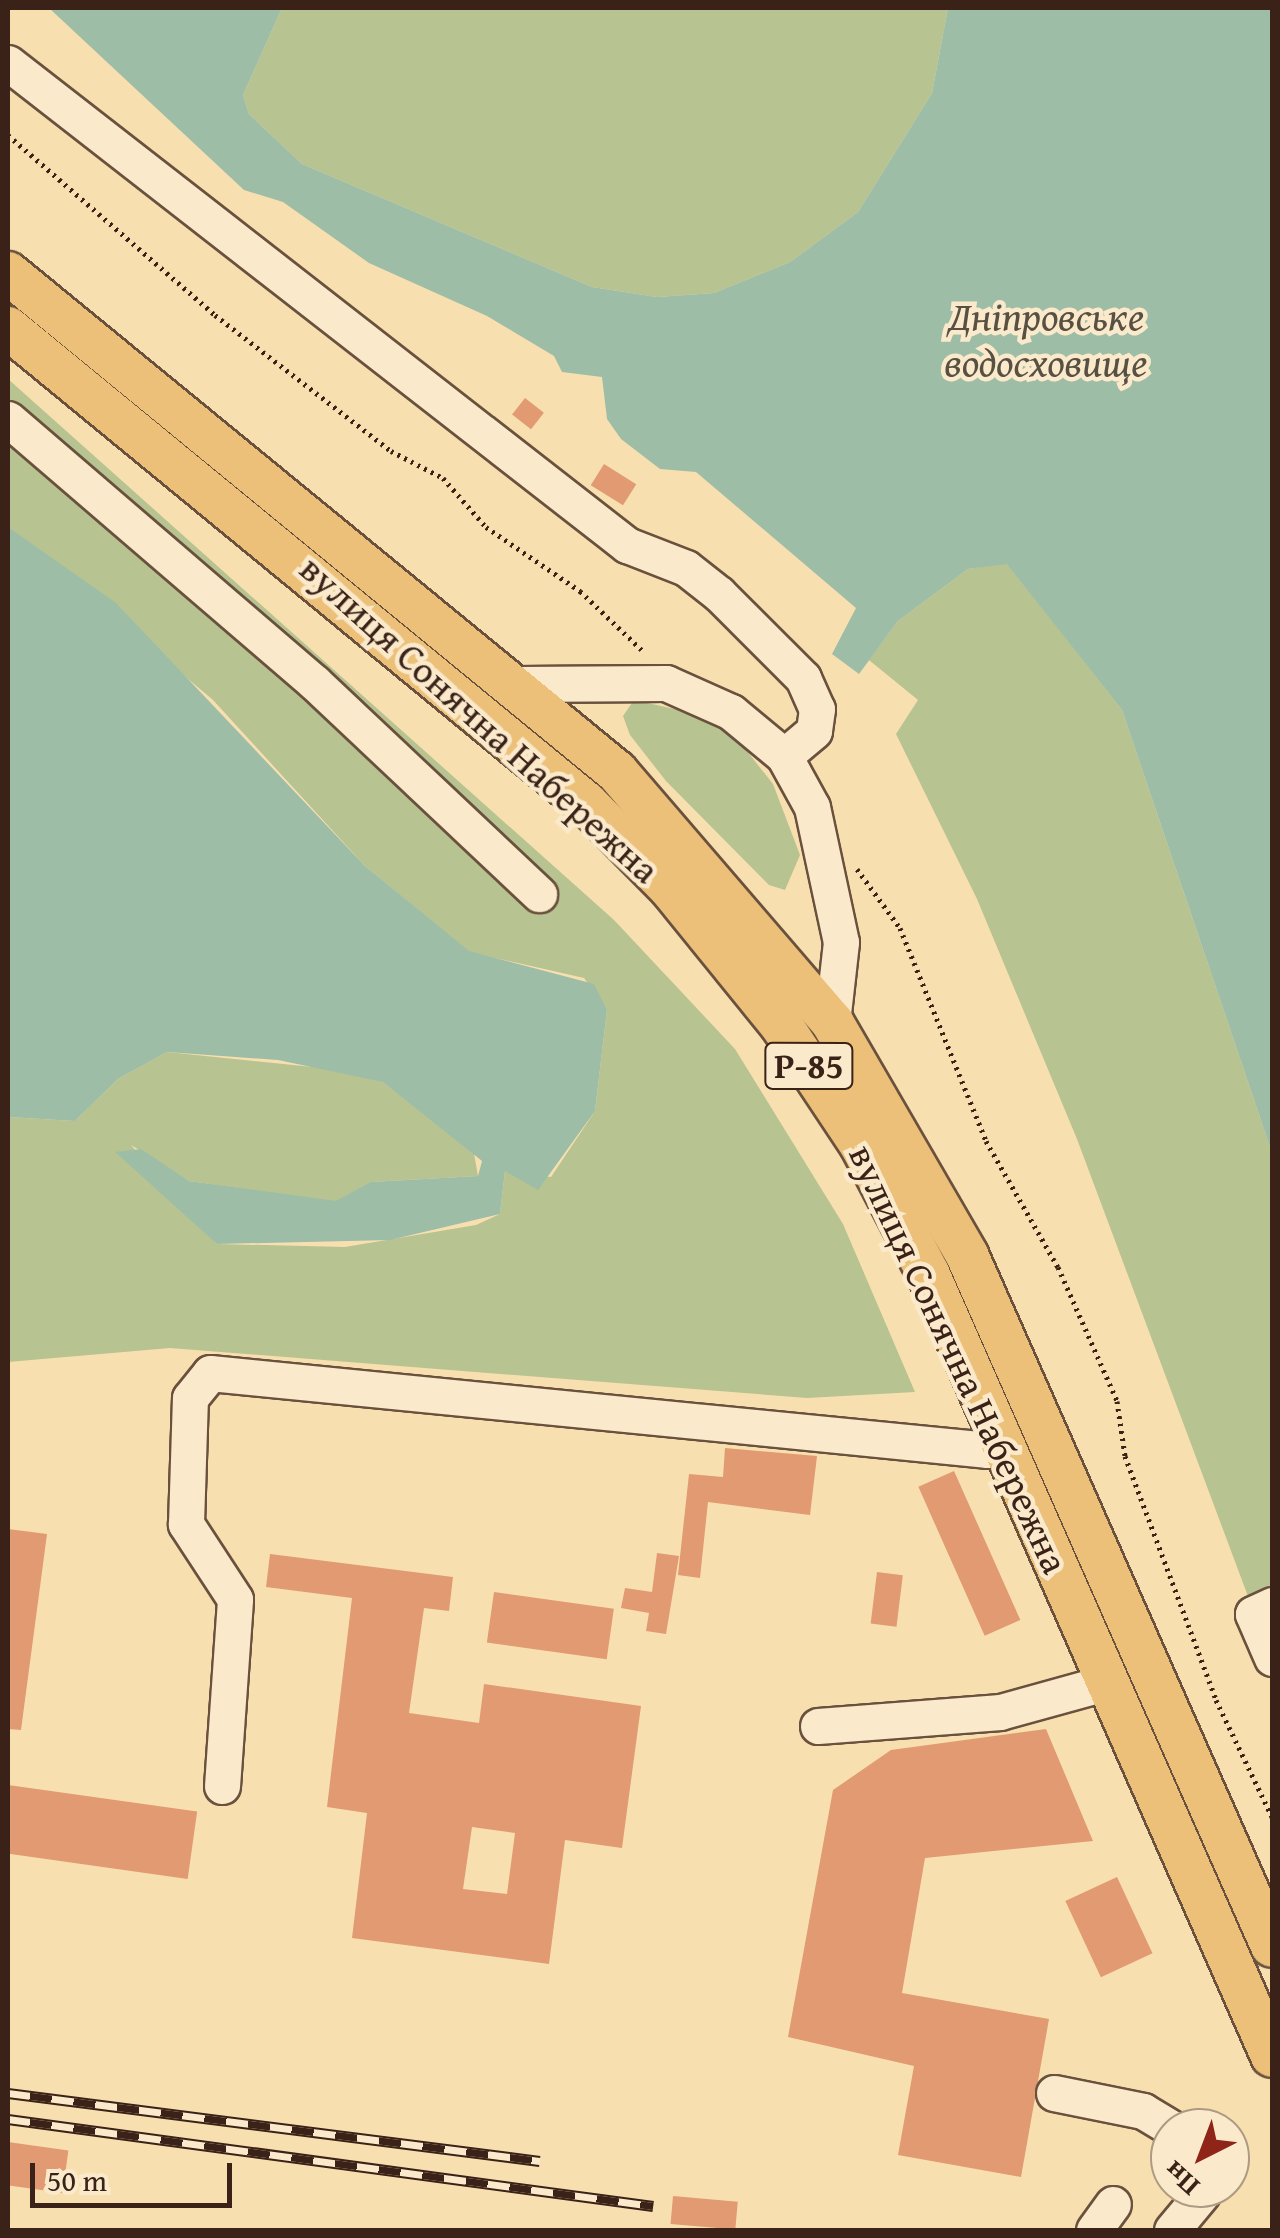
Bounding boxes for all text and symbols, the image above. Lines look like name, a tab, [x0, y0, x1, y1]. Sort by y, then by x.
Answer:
water label: Дніпровське водосховище	[945, 292, 1147, 386]
street label: вулиця Сонячна Набережна	[291, 546, 669, 892]
road number: Р-85	[764, 1036, 854, 1096]
street label: вулиця Сонячна Набережна	[840, 1137, 1078, 1581]
north arrow	[1150, 2108, 1250, 2208]
scale bar	[35, 2143, 238, 2205]
text: Пн	[1154, 2152, 1208, 2206]
text: 50 m	[47, 2158, 107, 2202]

